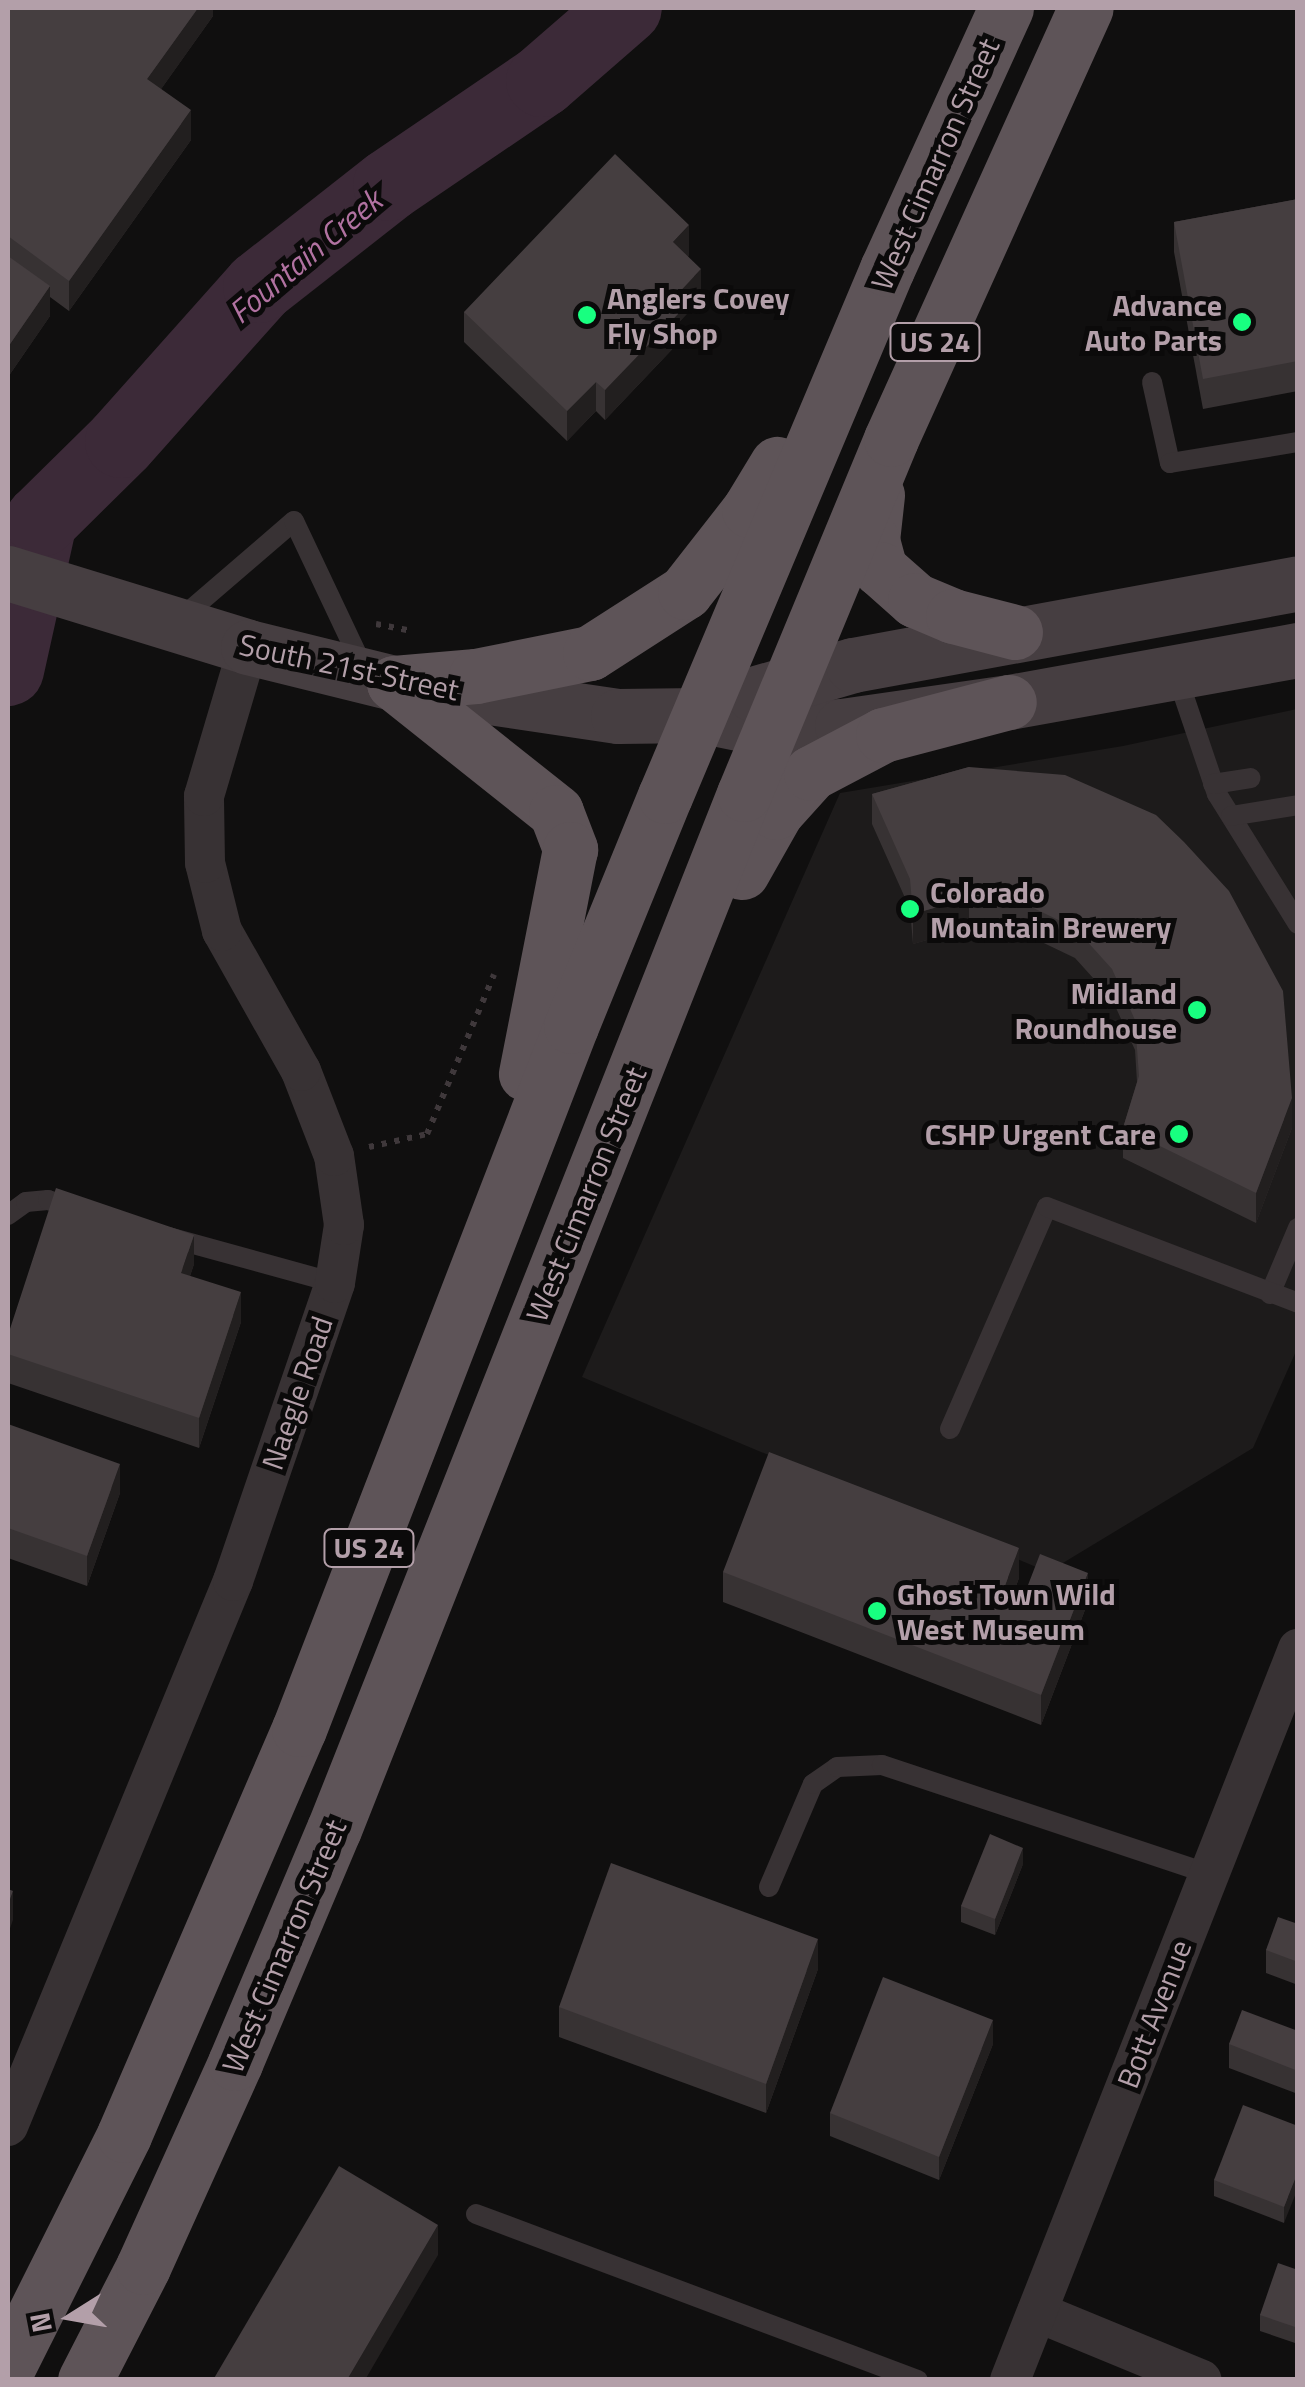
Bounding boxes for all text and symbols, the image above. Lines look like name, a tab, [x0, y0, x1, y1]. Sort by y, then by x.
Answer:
street label: West Cimarron Street	[863, 33, 1007, 295]
water label: Fountain Creek	[221, 181, 389, 331]
place label: Anglers Covey Fly Shop	[607, 280, 790, 350]
place label: Advance Auto Parts	[1085, 287, 1222, 358]
marker: Anglers Covey Fly Shop	[576, 304, 598, 326]
marker: Advance Auto Parts	[1231, 311, 1253, 333]
road number: US 24	[888, 319, 982, 365]
street label: South 21st Street	[236, 626, 462, 708]
place label: Colorado Mountain Brewery	[930, 874, 1171, 944]
marker: Colorado Mountain Brewery	[899, 898, 921, 920]
place label: Midland Roundhouse	[1014, 975, 1177, 1046]
marker: Midland Roundhouse	[1186, 999, 1208, 1021]
street label: West Cimarron Street	[518, 1061, 654, 1327]
place label: CSHP Urgent Care	[925, 1116, 1156, 1152]
marker: CSHP Urgent Care	[1166, 1121, 1192, 1147]
street label: Naegle Road	[254, 1312, 340, 1474]
road number: US 24	[322, 1525, 416, 1571]
place label: Ghost Town Wild West Museum	[897, 1576, 1116, 1646]
marker: Ghost Town Wild West Museum	[866, 1600, 888, 1622]
street label: West Cimarron Street	[214, 1814, 354, 2078]
street label: Bott Avenue	[1109, 1935, 1199, 2093]
north arrow	[20, 2267, 120, 2367]
text: N	[17, 2309, 63, 2336]

